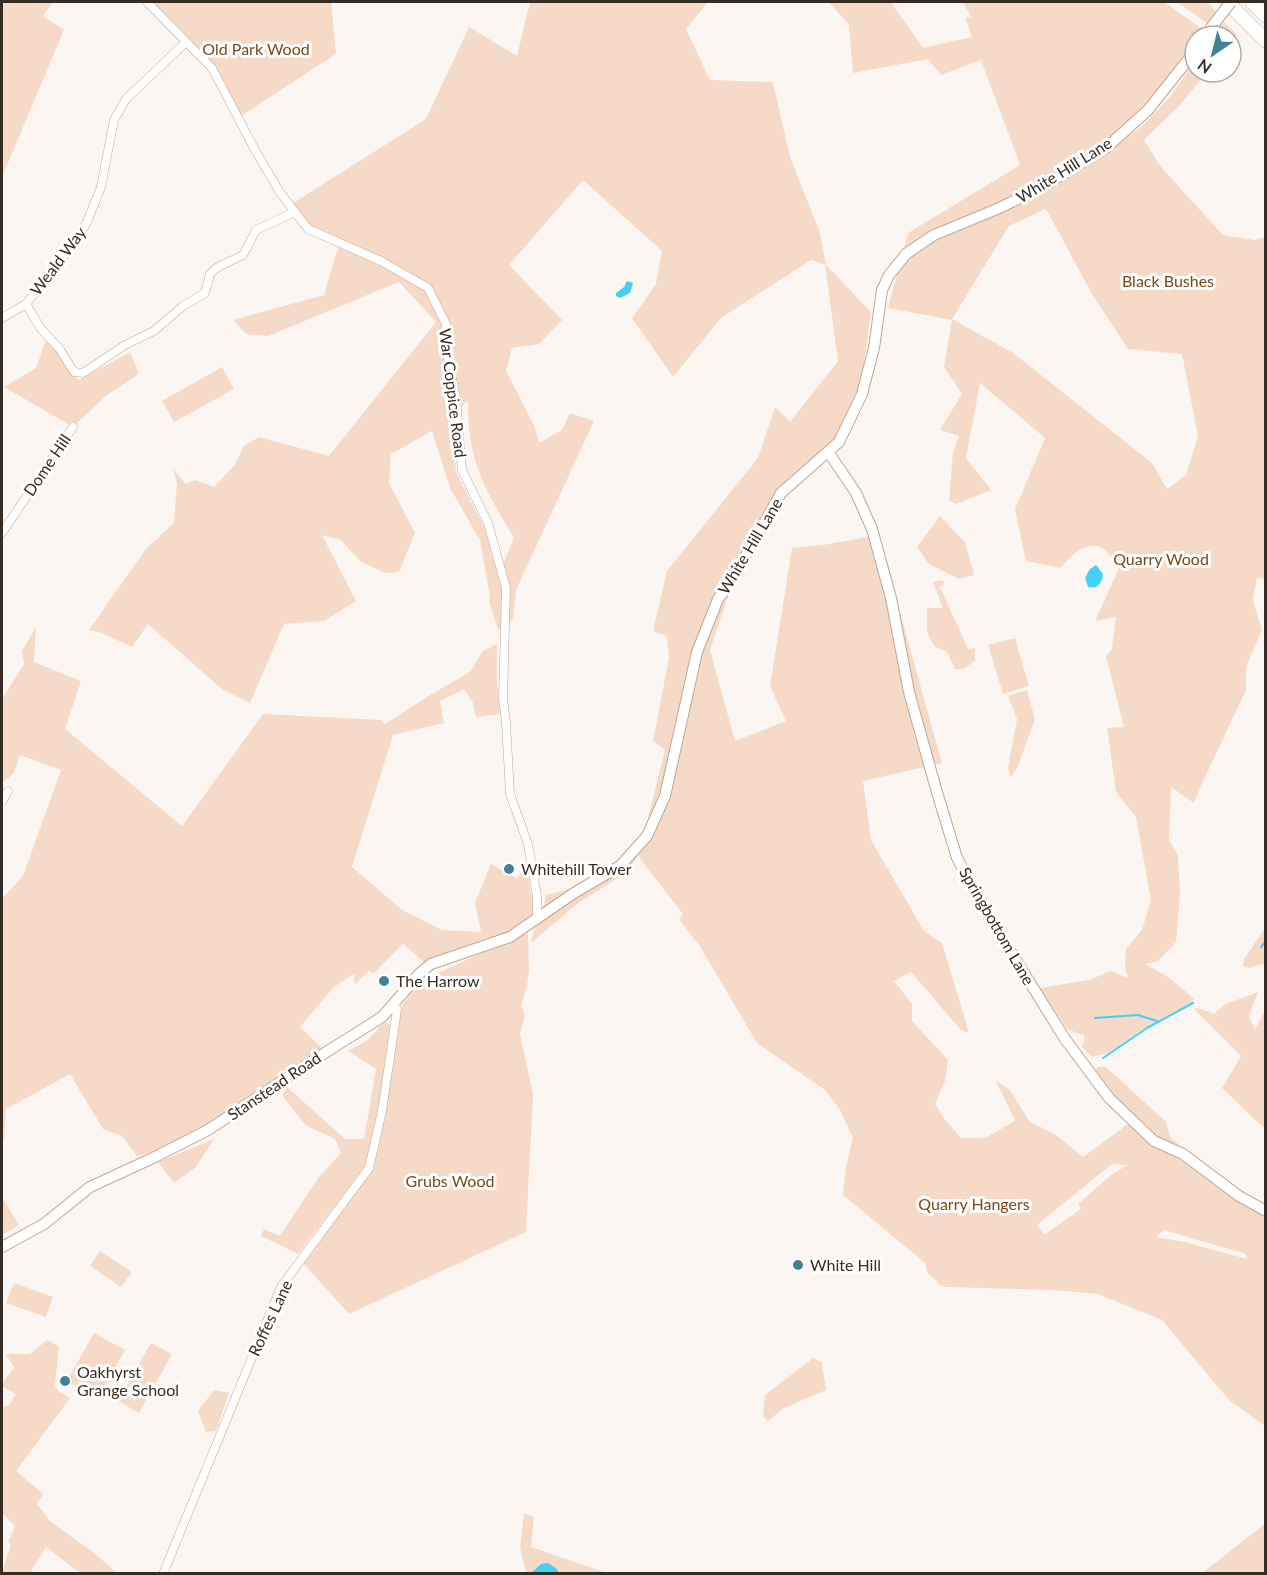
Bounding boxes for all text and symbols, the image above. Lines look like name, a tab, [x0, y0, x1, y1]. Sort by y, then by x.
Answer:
north arrow	[1183, 24, 1243, 84]
park label: Old Park Wood	[202, 39, 310, 58]
text: N	[1194, 55, 1215, 78]
street label: White Hill Lane	[1013, 133, 1115, 206]
street label: Weald Way	[26, 222, 90, 299]
park label: Black Bushes	[1122, 271, 1214, 290]
street label: War Coppice Road	[436, 327, 471, 459]
street label: Dome Hill	[19, 430, 74, 499]
street label: White Hill Lane	[713, 494, 786, 597]
park label: Quarry Wood	[1113, 549, 1209, 568]
place label: Whitehill Tower	[521, 859, 632, 878]
marker: Whitehill Tower	[502, 862, 516, 876]
street label: Springbottom Lane	[956, 863, 1039, 988]
place label: The Harrow	[396, 971, 480, 990]
marker: The Harrow	[377, 974, 391, 988]
street label: Stanstead Road	[223, 1047, 324, 1124]
park label: Grubs Wood	[406, 1171, 494, 1190]
park label: Quarry Hangers	[918, 1194, 1030, 1213]
place label: White Hill	[810, 1255, 881, 1274]
marker: White Hill	[791, 1258, 805, 1272]
street label: Roffes Lane	[244, 1277, 295, 1359]
place label: Oakhyrst Grange School	[77, 1362, 179, 1399]
marker: Oakhyrst Grange School	[58, 1374, 72, 1388]

